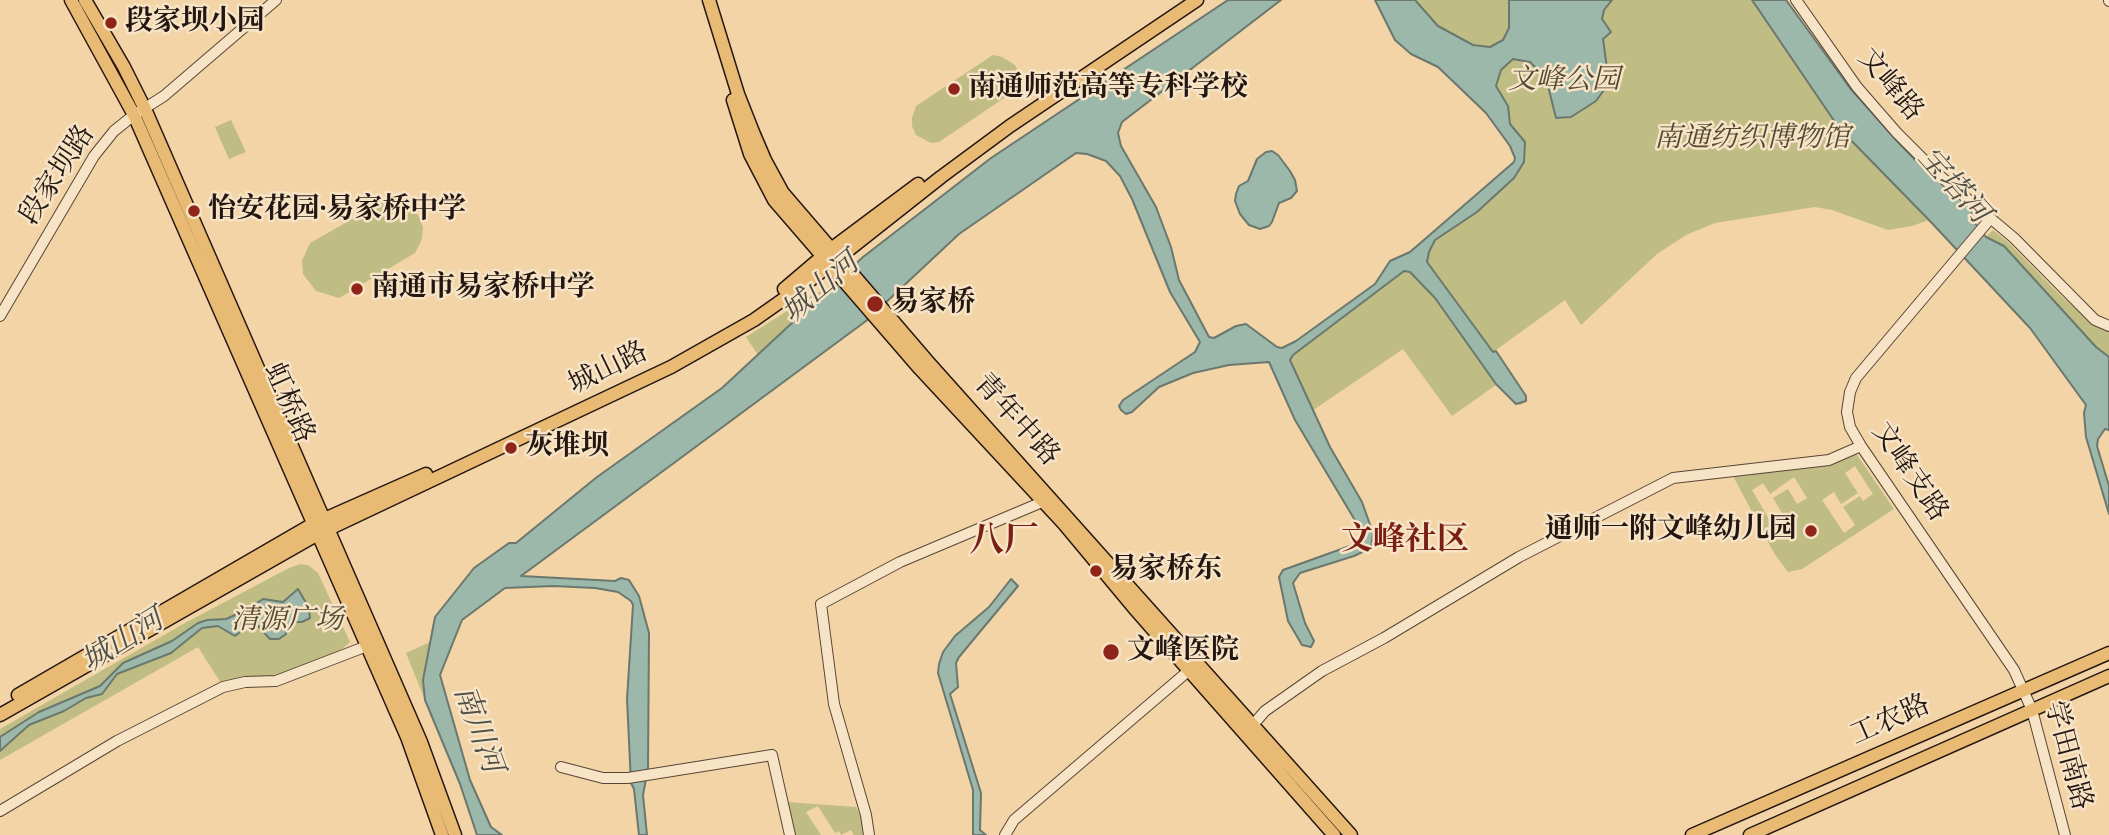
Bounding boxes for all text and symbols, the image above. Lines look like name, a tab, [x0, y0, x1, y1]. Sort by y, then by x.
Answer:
place label: 段家坝小园	[125, 6, 265, 40]
marker: 段家坝小园	[103, 15, 119, 31]
street label: 文峰路	[1849, 43, 1929, 129]
park label: 文峰公园	[1508, 65, 1620, 99]
place label: 南通师范高等专科学校	[968, 72, 1248, 106]
marker: 南通师范高等专科学校	[946, 81, 962, 97]
street label: 段家坝路	[14, 120, 104, 232]
park label: 南通纺织博物馆	[1654, 123, 1850, 157]
water label: 宝塔河	[1909, 142, 1995, 232]
place label: 怡安花园·易家桥中学	[208, 194, 466, 228]
marker: 怡安花园·易家桥中学	[186, 203, 202, 219]
water label: 城山河	[776, 247, 868, 333]
place label: 南通市易家桥中学	[371, 272, 595, 306]
marker: 南通市易家桥中学	[349, 281, 365, 297]
place label: 易家桥	[891, 287, 975, 321]
marker: 易家桥	[865, 294, 885, 314]
street label: 城山路	[564, 336, 654, 404]
street label: 虹桥路	[255, 359, 319, 449]
street label: 青年中路	[965, 368, 1065, 474]
street label: 文峰支路	[1863, 417, 1953, 529]
place label: 灰堆坝	[525, 431, 609, 465]
marker: 灰堆坝	[503, 440, 519, 456]
place label: 通师一附文峰幼儿园	[1545, 514, 1797, 548]
district label: 八厂	[969, 523, 1039, 565]
district label: 文峰社区	[1341, 523, 1469, 561]
marker: 通师一附文峰幼儿园	[1803, 523, 1819, 539]
place label: 易家桥东	[1110, 554, 1222, 588]
marker: 易家桥东	[1088, 563, 1104, 579]
water label: 城山河	[76, 604, 172, 682]
park label: 清源广场	[231, 605, 343, 639]
place label: 文峰医院	[1127, 635, 1239, 669]
marker: 文峰医院	[1101, 642, 1121, 662]
water label: 南川河	[444, 682, 508, 778]
street label: 工农路	[1846, 690, 1936, 754]
street label: 学田南路	[2035, 698, 2097, 814]

